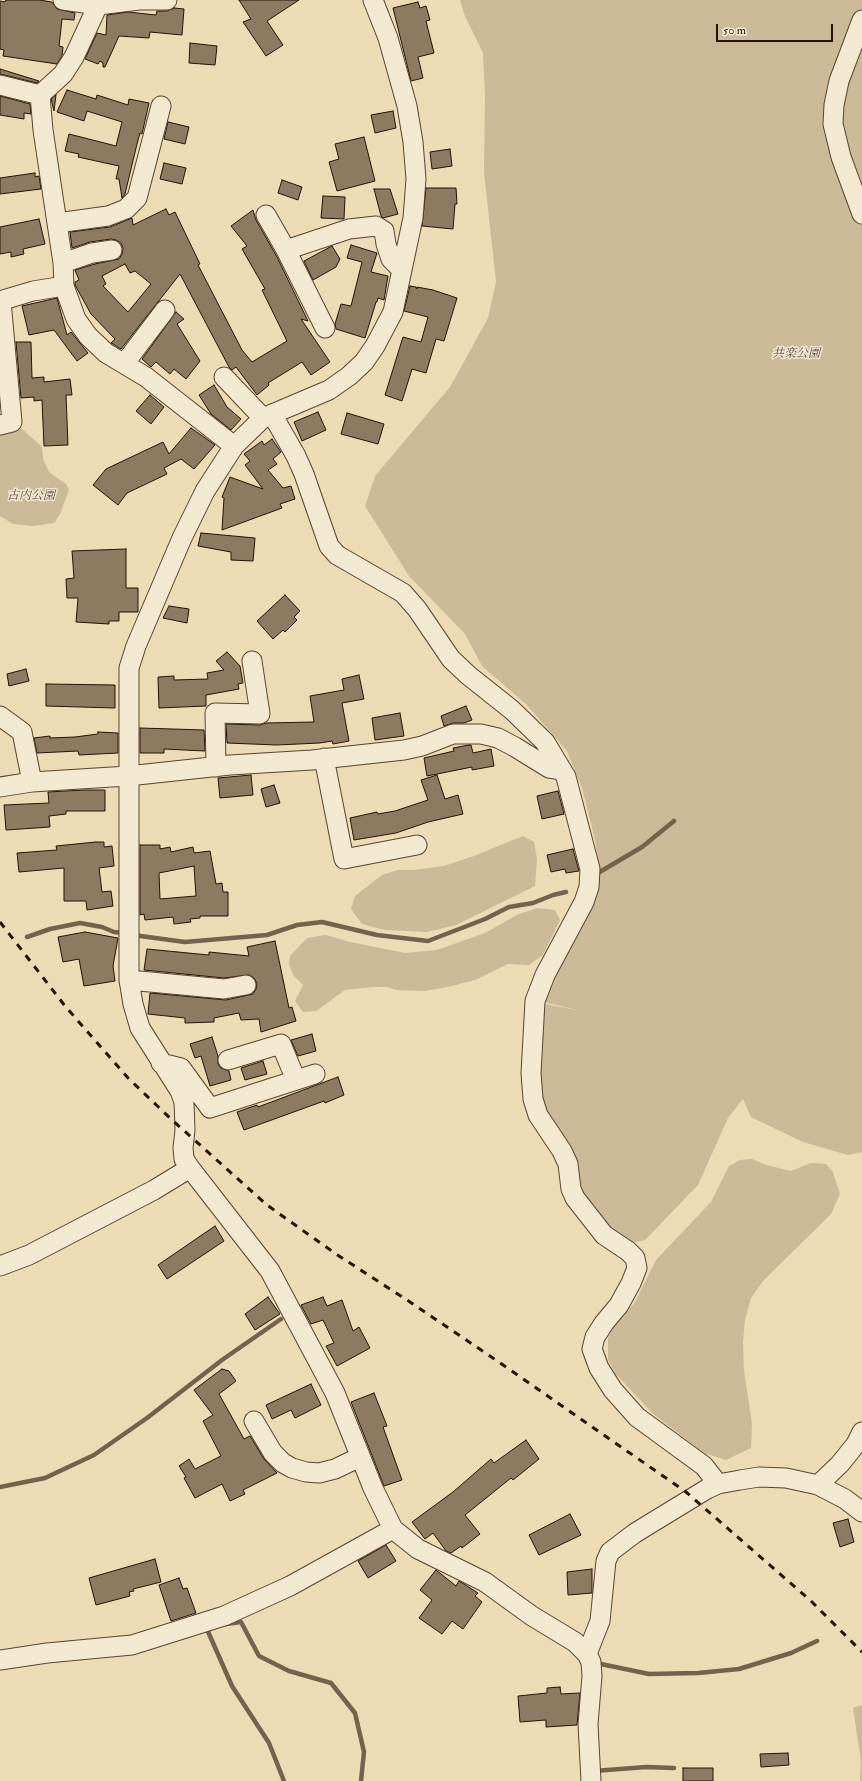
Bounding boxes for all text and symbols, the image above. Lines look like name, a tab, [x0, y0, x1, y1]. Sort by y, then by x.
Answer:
scale bar	[718, 16, 835, 42]
text: 50 m	[723, 23, 746, 38]
park label: 共楽公園	[772, 347, 820, 361]
park label: 古内公園	[7, 489, 55, 503]

